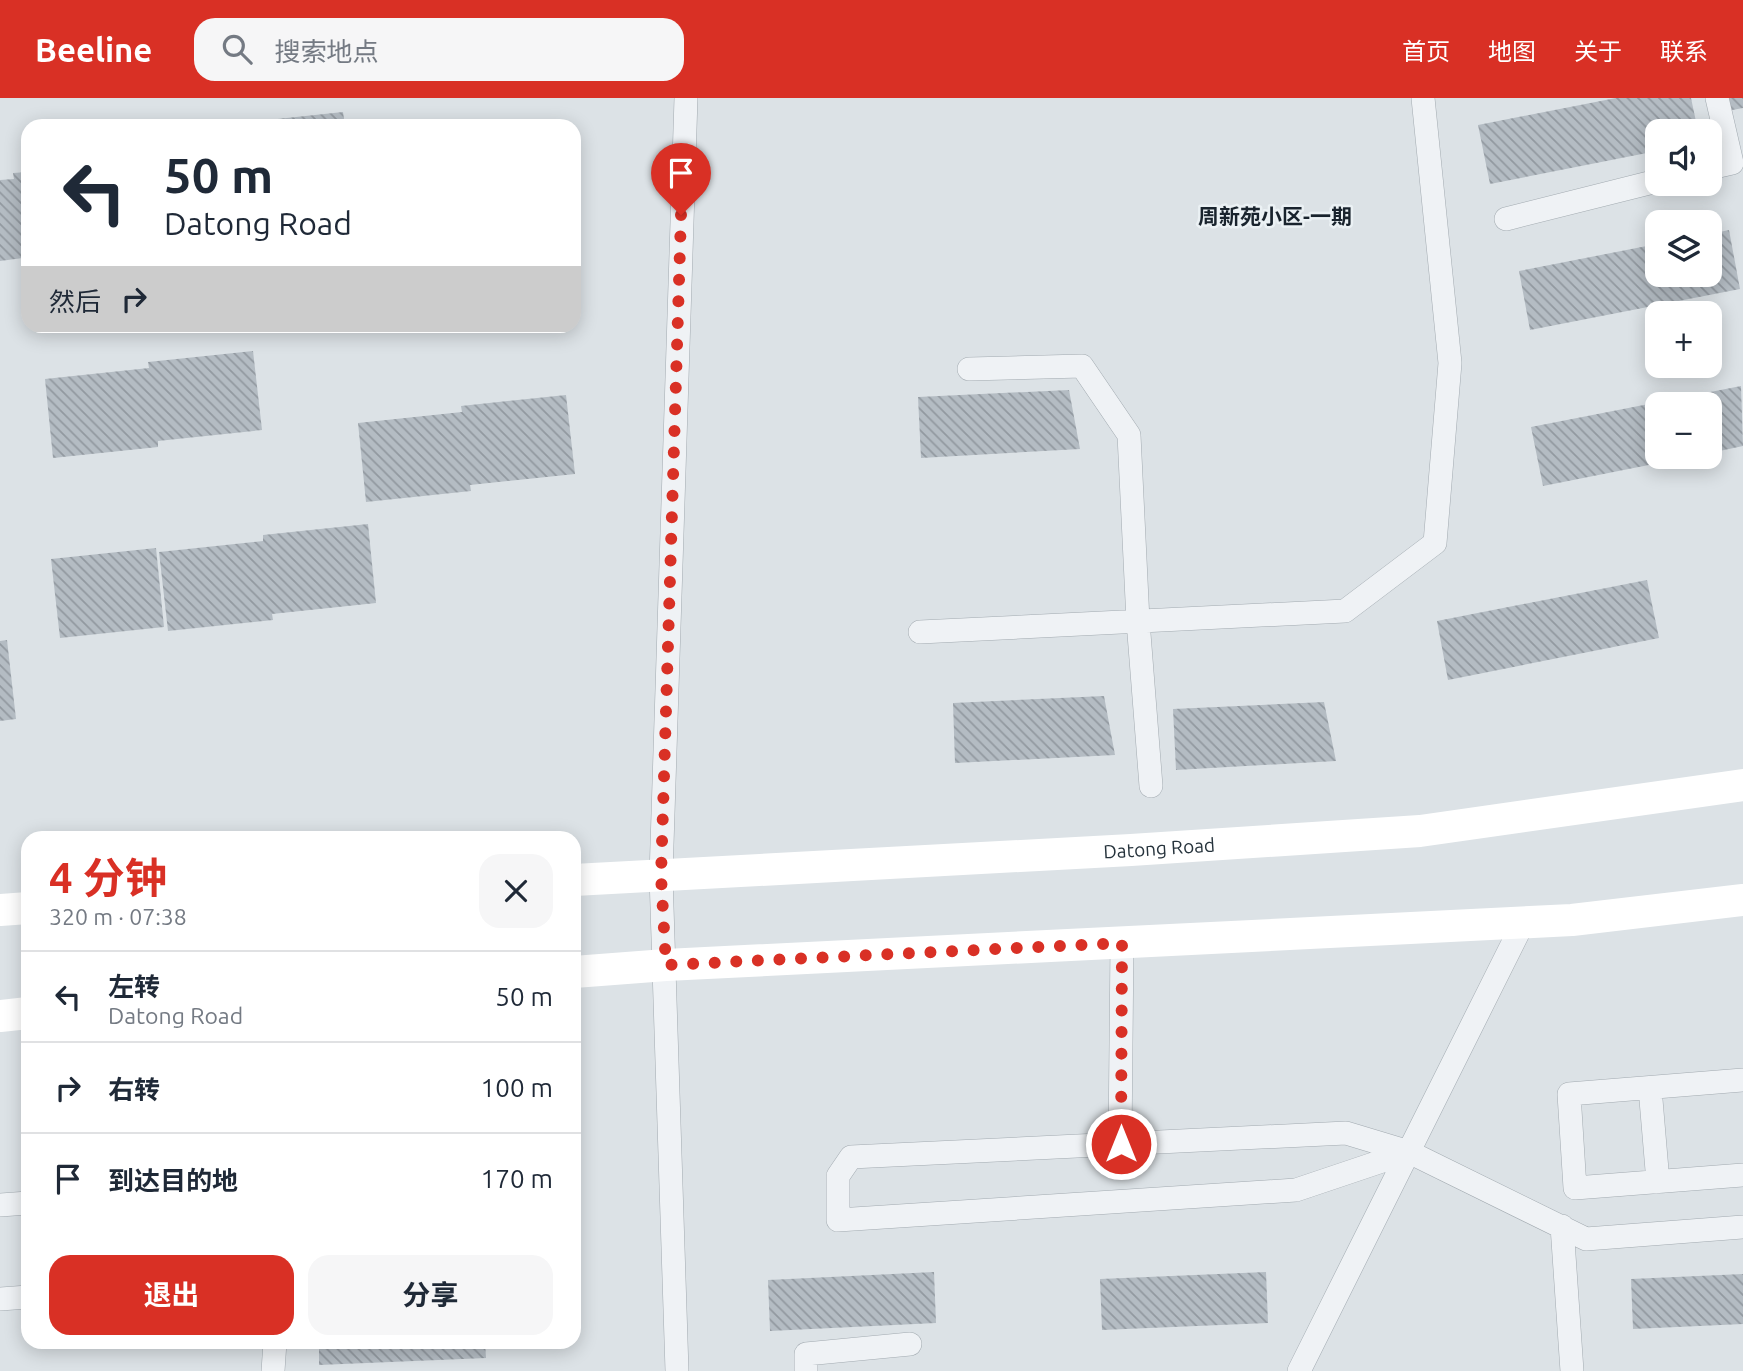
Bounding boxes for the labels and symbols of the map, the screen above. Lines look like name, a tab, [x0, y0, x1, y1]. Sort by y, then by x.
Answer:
pin	[651, 143, 711, 215]
district label: 周新苑小区-一期	[1198, 204, 1352, 228]
street label: Datong Road	[1103, 834, 1216, 862]
position arrow	[1084, 1107, 1158, 1181]

